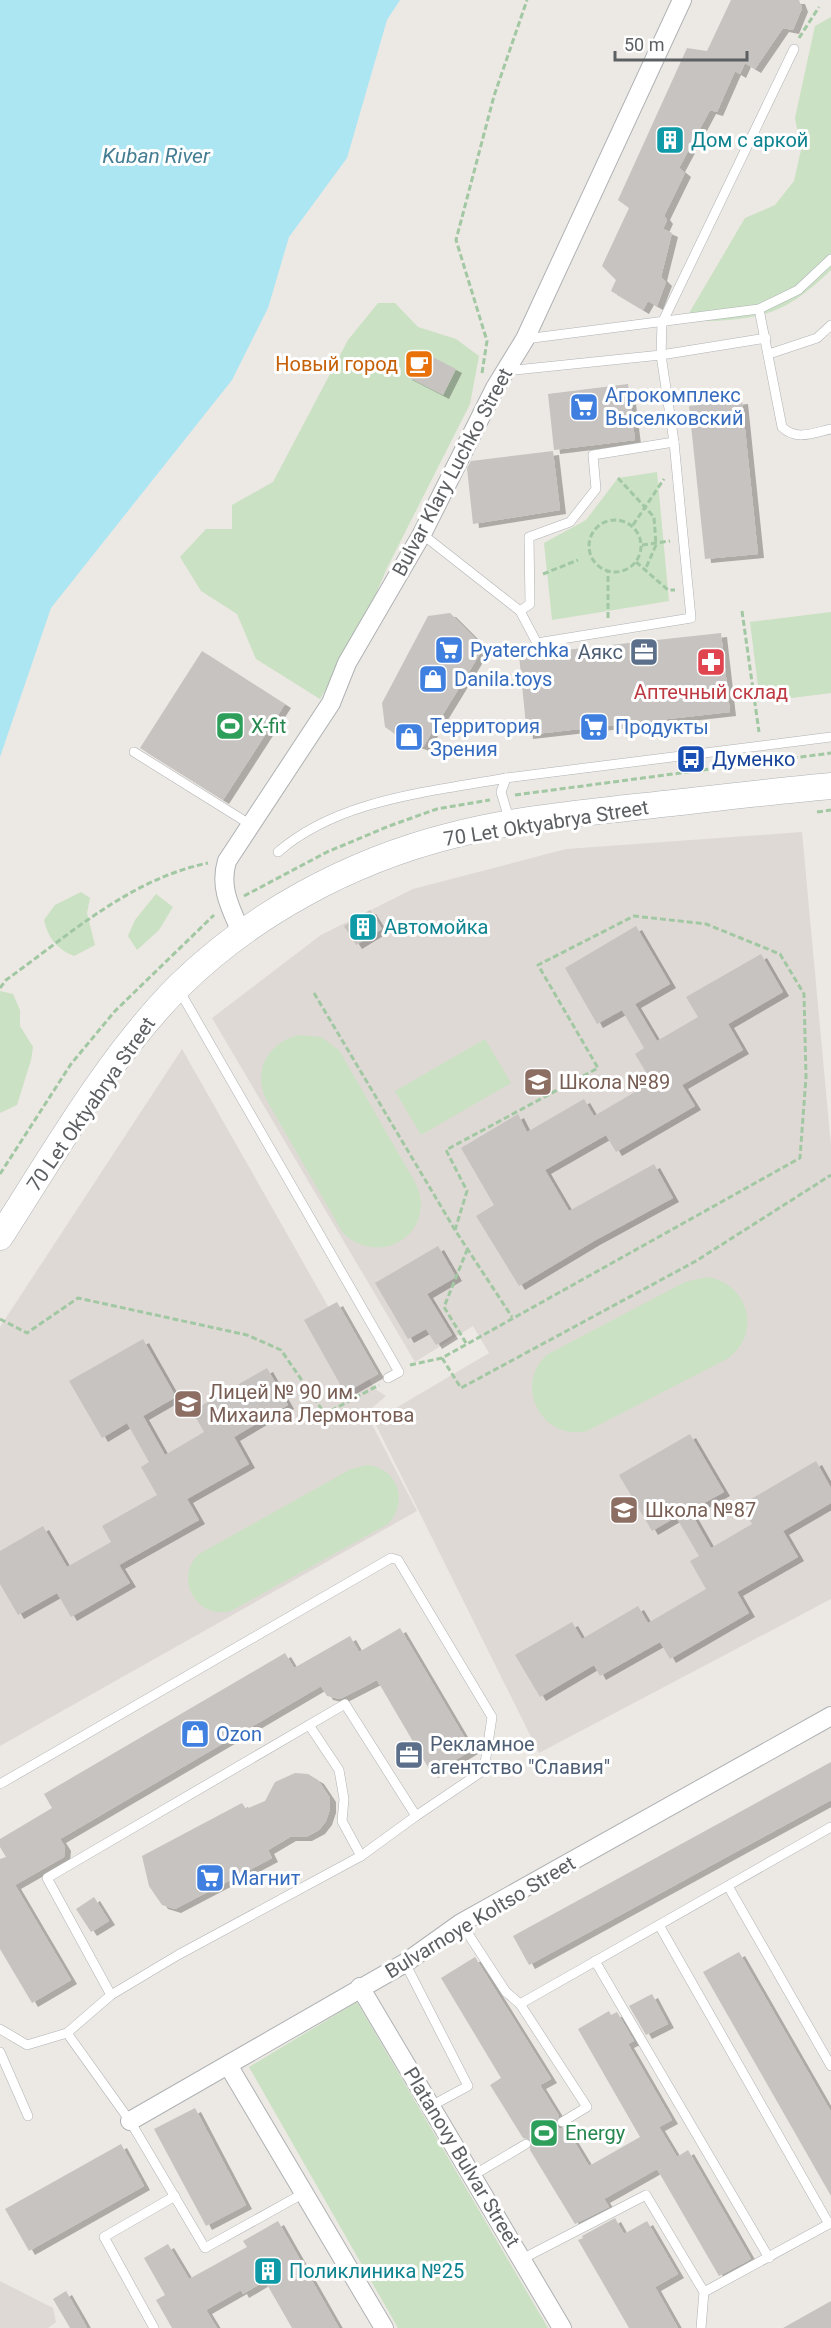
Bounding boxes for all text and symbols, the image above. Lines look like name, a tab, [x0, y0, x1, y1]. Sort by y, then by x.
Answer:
scale bar	[615, 24, 747, 62]
text: 50 m	[624, 34, 664, 55]
building icon: Дом с аркой	[654, 124, 686, 156]
place label: Дом с аркой	[691, 128, 808, 152]
water label: Kuban River	[102, 144, 211, 168]
cafe icon: Новый город	[403, 348, 435, 380]
place label: Новый город	[275, 352, 398, 376]
street label: Bulvar Klary Luchko Street	[387, 364, 517, 580]
place label: Агрокомплекс Выселковский	[605, 383, 743, 430]
supermarket icon: Агрокомплекс Выселковский	[568, 391, 600, 423]
supermarket icon: Pyaterchka	[433, 634, 465, 666]
office icon: Аякс	[628, 636, 660, 668]
place label: Pyaterchka	[470, 638, 569, 662]
place label: Аякс	[578, 640, 623, 664]
pharmacy icon: Аптечный склад	[695, 646, 727, 678]
shop icon: Danila.toys	[417, 663, 449, 695]
place label: Danila.toys	[454, 667, 552, 691]
place label: Аптечный склад	[634, 680, 788, 704]
sports icon: X-fit	[214, 710, 246, 742]
supermarket icon: Продукты	[578, 711, 610, 743]
place label: X-fit	[251, 714, 286, 738]
place label: Территория Зрения	[430, 714, 540, 761]
place label: Продукты	[615, 715, 709, 739]
shop icon: Территория Зрения	[393, 721, 425, 753]
bus stop icon: Думенко	[675, 743, 707, 775]
place label: Думенко	[712, 747, 796, 771]
street label: 70 Let Oktyabrya Street	[442, 795, 650, 851]
building icon: Автомойка	[347, 911, 379, 943]
place label: Автомойка	[384, 915, 488, 939]
street label: 70 Let Oktyabrya Street	[22, 1012, 160, 1196]
school or university icon: Школа №89	[522, 1066, 554, 1098]
place label: Школа №89	[559, 1070, 670, 1094]
place label: Лицей № 90 им. Михаила Лермонтова	[209, 1380, 414, 1427]
school or university icon: Лицей № 90 им. Михаила Лермонтова	[172, 1388, 204, 1420]
school or university icon: Школа №87	[608, 1494, 640, 1526]
place label: Школа №87	[645, 1498, 756, 1522]
shop icon: Ozon	[179, 1718, 211, 1750]
place label: Ozon	[216, 1722, 262, 1746]
place label: Рекламное агентство "Славия"	[430, 1732, 610, 1779]
office icon: Рекламное агентство "Славия"	[393, 1739, 425, 1771]
street label: Bulvarnoye Koltso Street	[381, 1851, 579, 1983]
supermarket icon: Магнит	[194, 1862, 226, 1894]
place label: Магнит	[231, 1866, 301, 1890]
street label: Platanovy Bulvar Street	[399, 2063, 525, 2251]
sports icon: Energy	[528, 2117, 560, 2149]
place label: Energy	[565, 2121, 626, 2145]
building icon: Поликлиника №25	[252, 2255, 284, 2287]
place label: Поликлиника №25	[289, 2259, 464, 2283]

